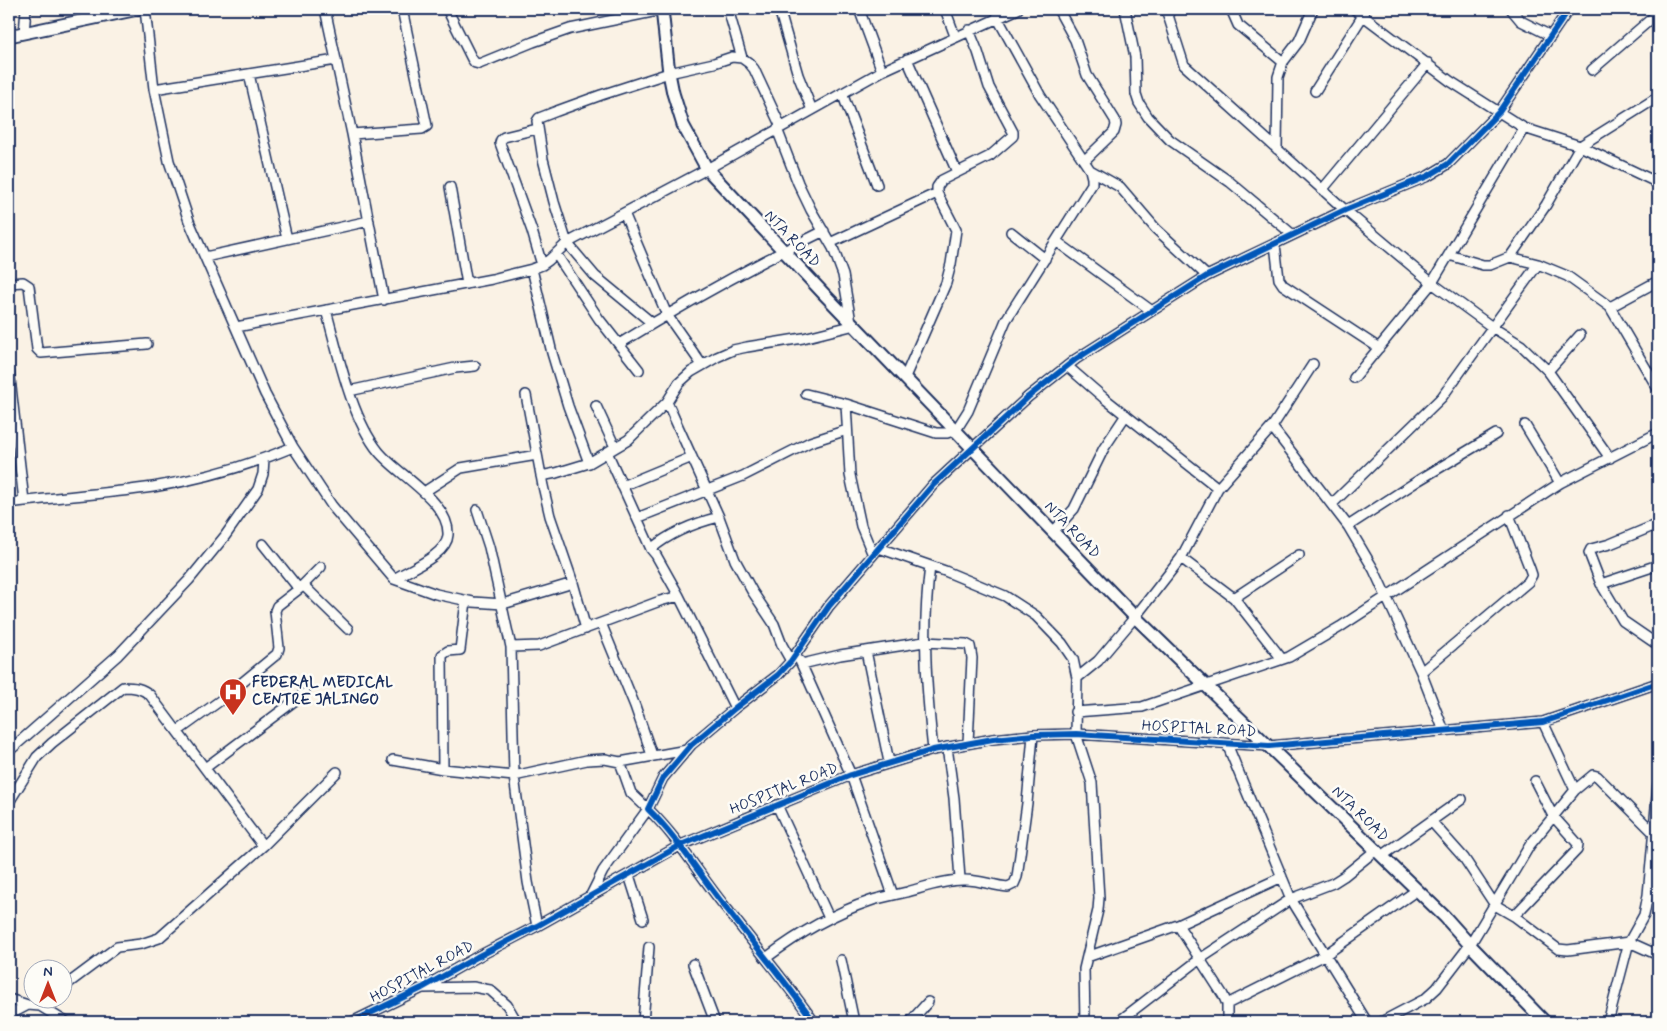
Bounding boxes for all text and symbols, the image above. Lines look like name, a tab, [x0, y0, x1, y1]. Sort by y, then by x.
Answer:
street label: NTA ROAD	[760, 206, 824, 272]
street label: NTA ROAD	[1040, 497, 1104, 563]
place label: FEDERAL MEDICAL CENTRE JALINGO	[252, 673, 393, 710]
hospital icon: FEDERAL MEDICAL CENTRE JALINGO	[218, 677, 248, 716]
street label: HOSPITAL ROAD	[1141, 716, 1257, 742]
street label: HOSPITAL ROAD	[727, 758, 841, 820]
street label: NTA ROAD	[1327, 782, 1393, 846]
street label: HOSPITAL ROAD	[367, 936, 477, 1008]
north arrow	[22, 958, 72, 1008]
text: N	[43, 963, 53, 981]

